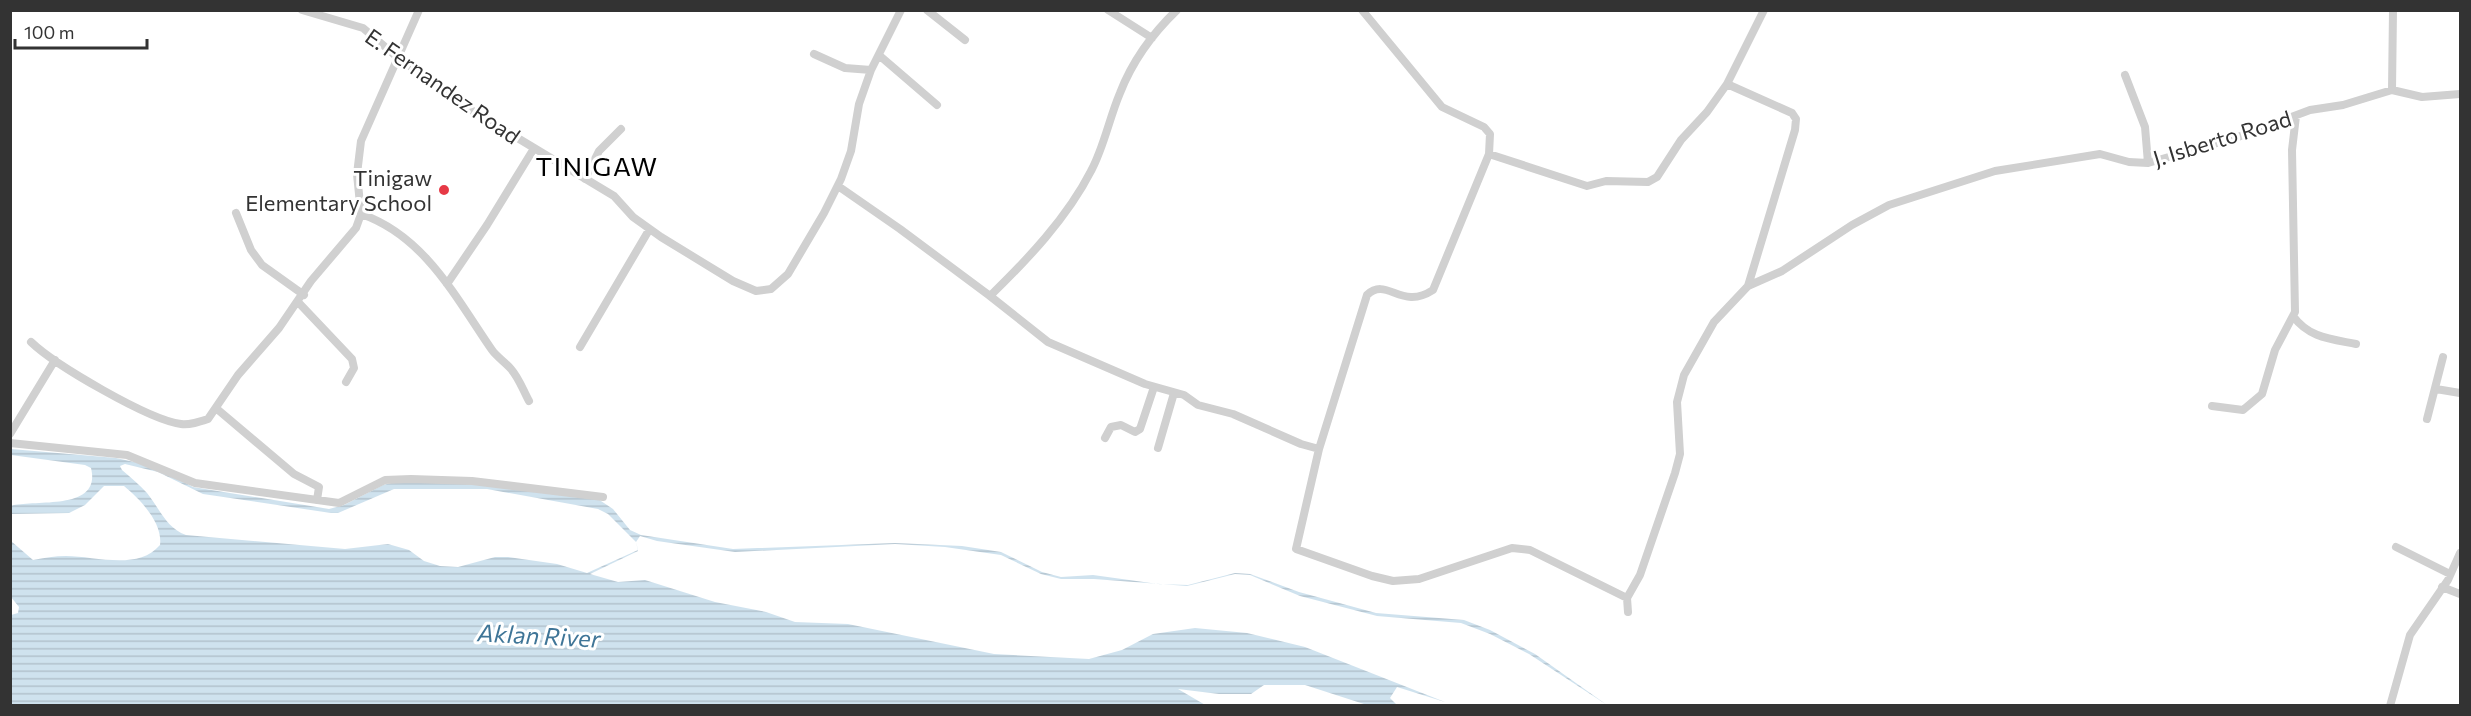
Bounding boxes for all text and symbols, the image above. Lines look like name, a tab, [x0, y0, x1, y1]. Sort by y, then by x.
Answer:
scale bar	[15, 12, 147, 50]
text: 100 m	[24, 21, 74, 43]
street label: E. Fernandez Road	[360, 23, 526, 149]
street label: J. Isberto Road	[2150, 104, 2294, 172]
district label: TINIGAW	[536, 150, 658, 181]
place label: Tinigaw Elementary School	[245, 164, 432, 216]
marker: Tinigaw Elementary School	[437, 183, 451, 197]
water label: Aklan River	[476, 617, 603, 653]

